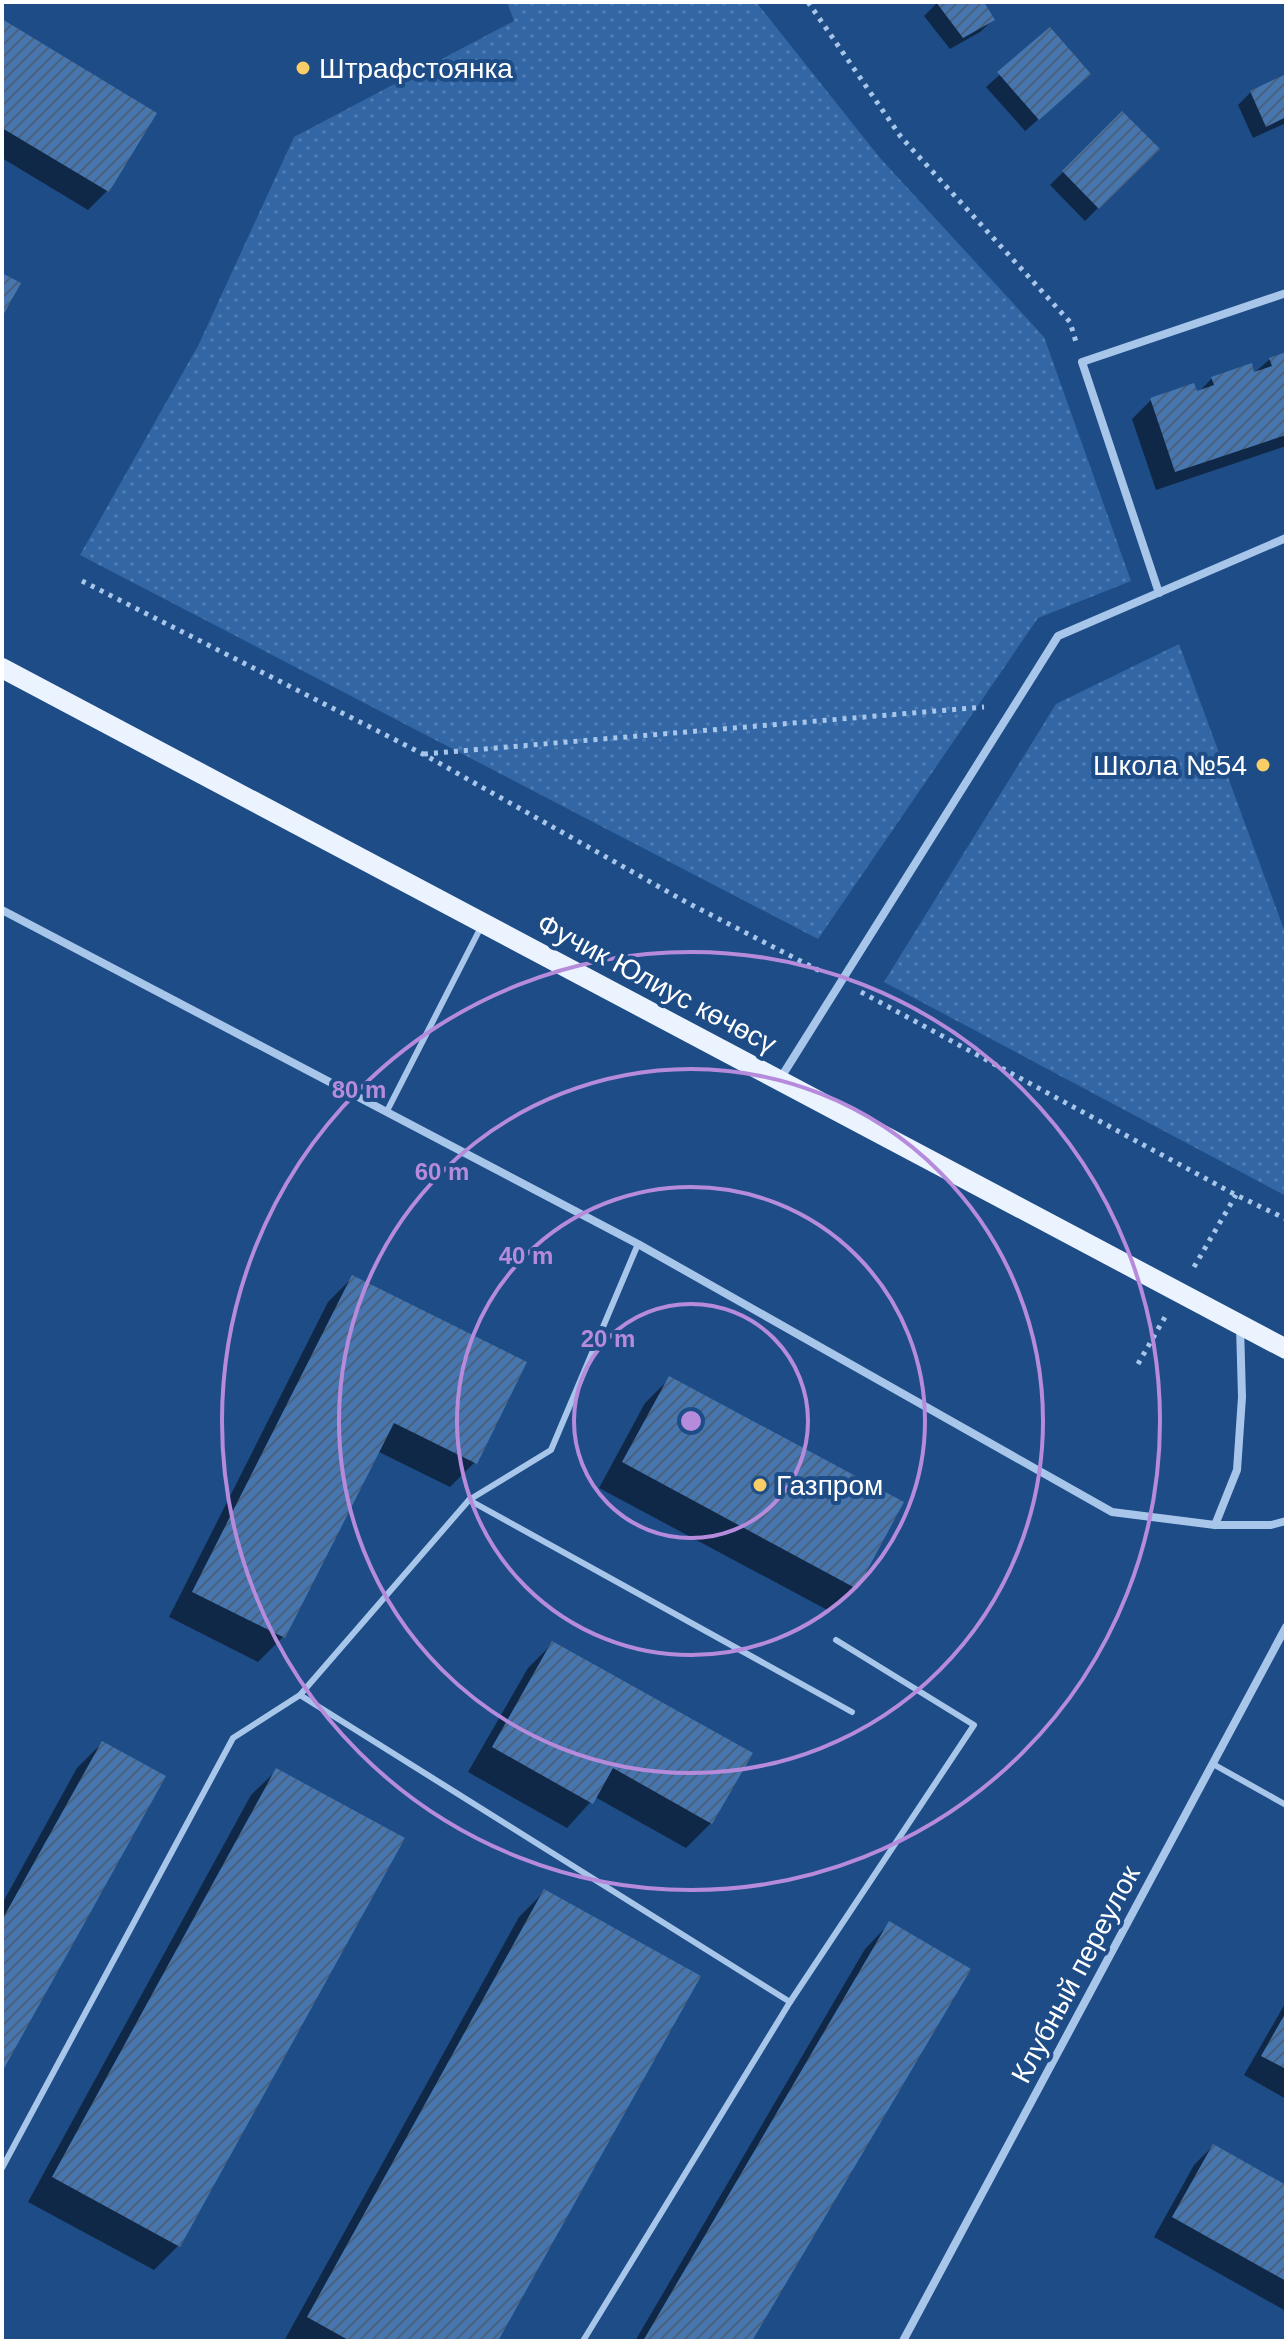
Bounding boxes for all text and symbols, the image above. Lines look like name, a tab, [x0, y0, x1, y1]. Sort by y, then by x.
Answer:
place label: Штрафстоянка	[319, 53, 513, 84]
marker: Штрафстоянка	[294, 59, 312, 77]
place label: Школа №54	[1093, 750, 1247, 781]
marker: Школа №54	[1254, 756, 1272, 774]
street label: Фучик Юлиус көчөсү	[532, 907, 781, 1060]
text: 80 m	[332, 1076, 386, 1103]
text: 60 m	[415, 1158, 469, 1185]
text: 40 m	[499, 1242, 553, 1269]
text: 20 m	[581, 1325, 635, 1352]
centre of rings	[677, 1407, 705, 1435]
place label: Газпром	[776, 1470, 883, 1501]
marker: Газпром	[751, 1476, 769, 1494]
street label: Клубный переулок	[1005, 1860, 1146, 2088]

